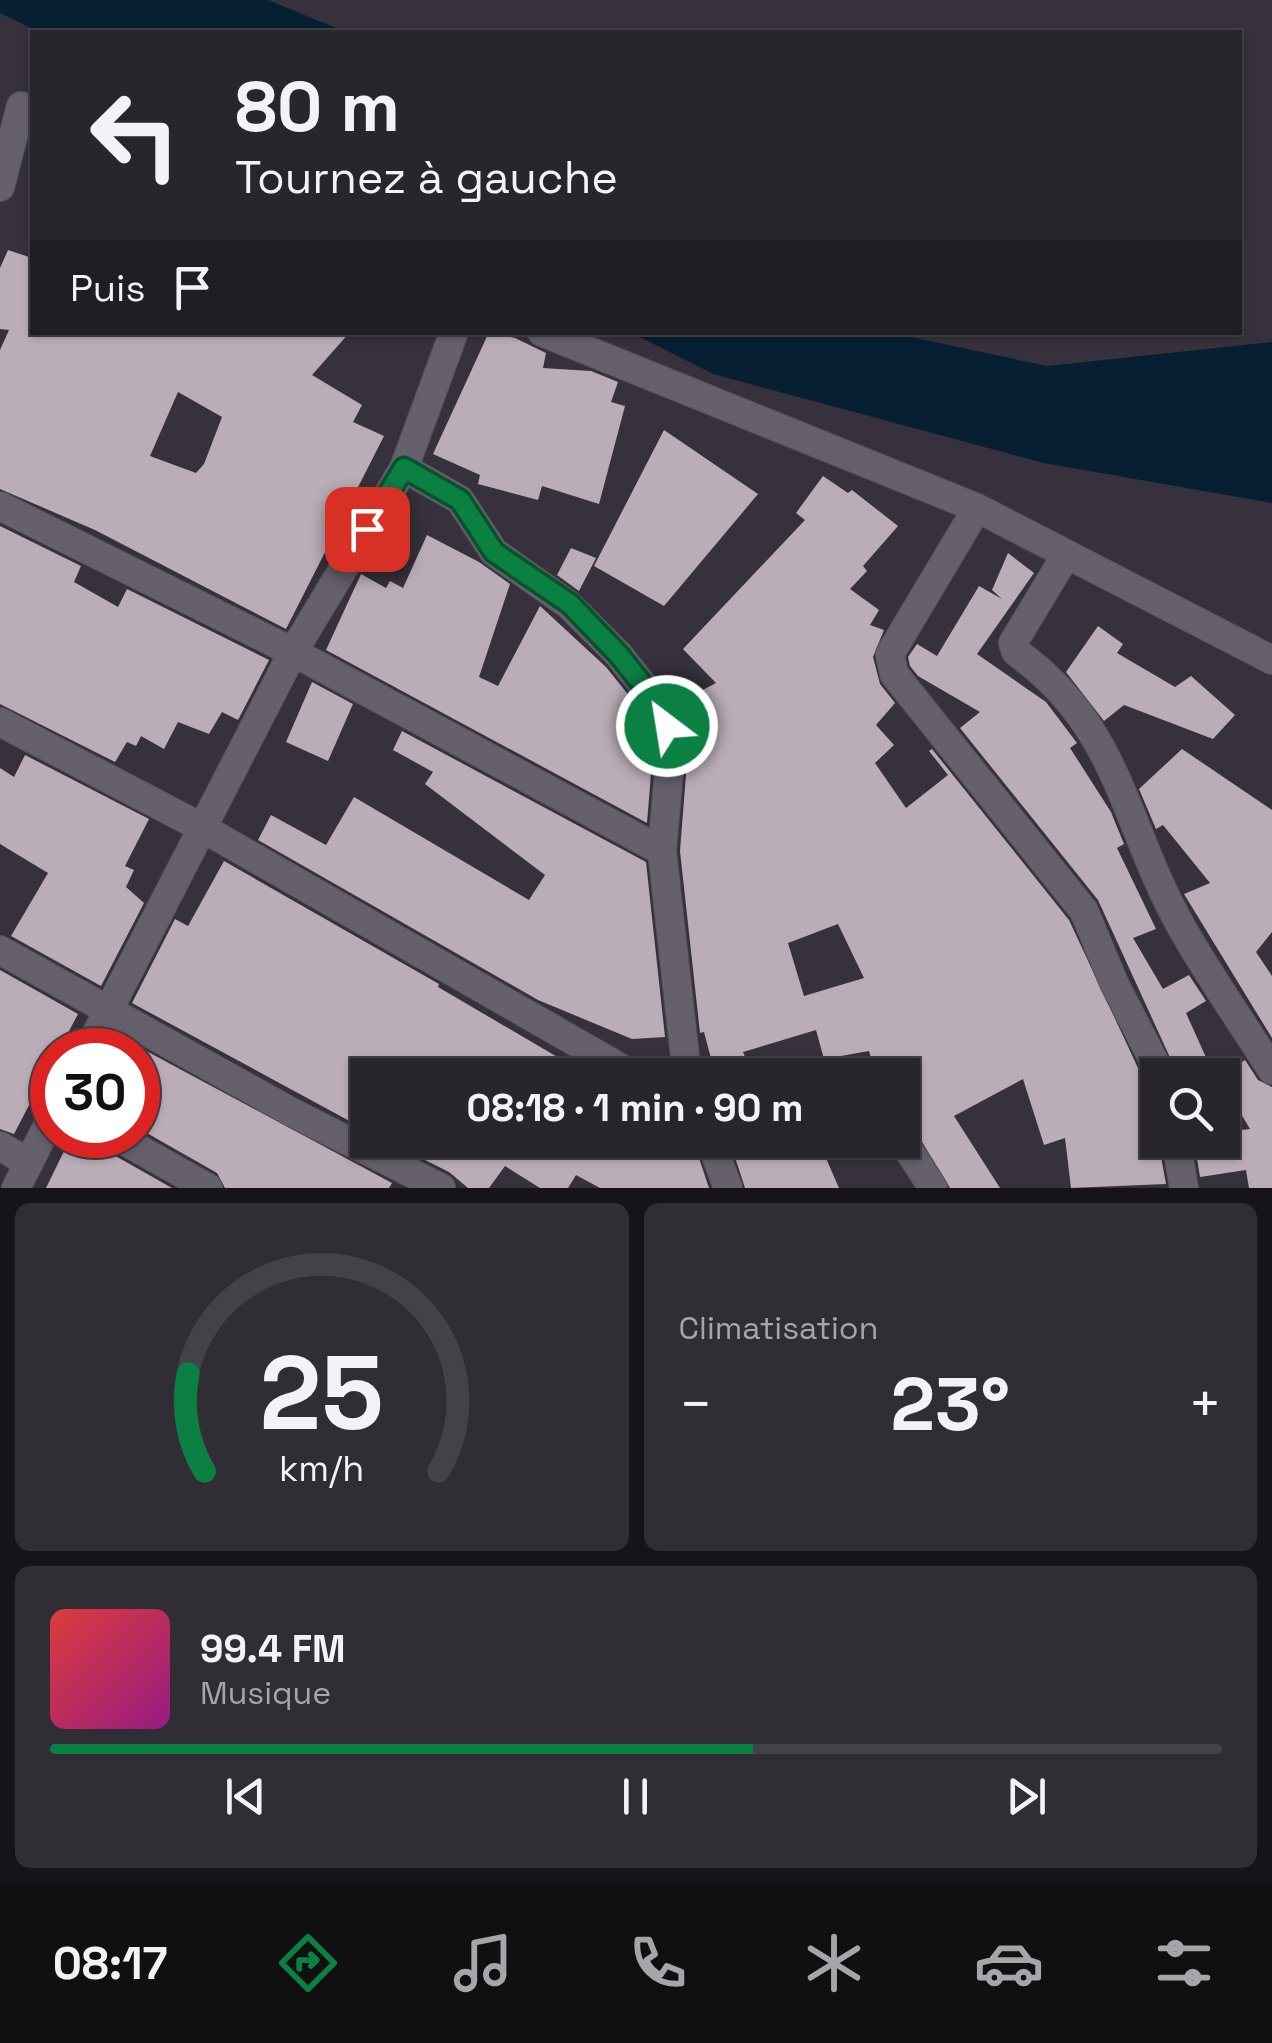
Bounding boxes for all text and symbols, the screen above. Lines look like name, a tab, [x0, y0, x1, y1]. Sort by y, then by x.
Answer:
text: 80 m	[235, 62, 400, 151]
icon: left	[70, 70, 200, 200]
text: Tournez à gauche	[235, 149, 618, 206]
icon: arrive	[165, 260, 220, 315]
text: Puis	[70, 264, 145, 312]
pin	[325, 487, 410, 572]
icon: arrive	[340, 502, 395, 557]
position arrow	[615, 674, 719, 778]
speed limit sign: 30	[30, 1028, 160, 1158]
map controls	[1140, 1058, 1240, 1158]
button: search	[1140, 1058, 1240, 1158]
text: 08:18 · 1 min · 90 m	[467, 1084, 803, 1132]
text: Climatisation	[679, 1308, 878, 1348]
text: 25	[260, 1327, 384, 1459]
text: 23°	[890, 1356, 1010, 1452]
text: −	[679, 1369, 713, 1439]
text: +	[1188, 1369, 1222, 1439]
text: km/h	[279, 1446, 364, 1491]
text: 99.4 FM	[200, 1625, 346, 1673]
text: Musique	[200, 1673, 331, 1713]
icon: previous	[218, 1769, 273, 1824]
icon: pause	[608, 1769, 663, 1824]
icon: next	[999, 1769, 1054, 1824]
icon: directions	[273, 1928, 343, 1998]
icon: music	[448, 1928, 518, 1998]
icon: phone	[623, 1928, 693, 1998]
icon: climate	[799, 1928, 869, 1998]
icon: car	[974, 1928, 1044, 1998]
icon: filters	[1149, 1928, 1219, 1998]
text: 08:17	[53, 1935, 167, 1992]

